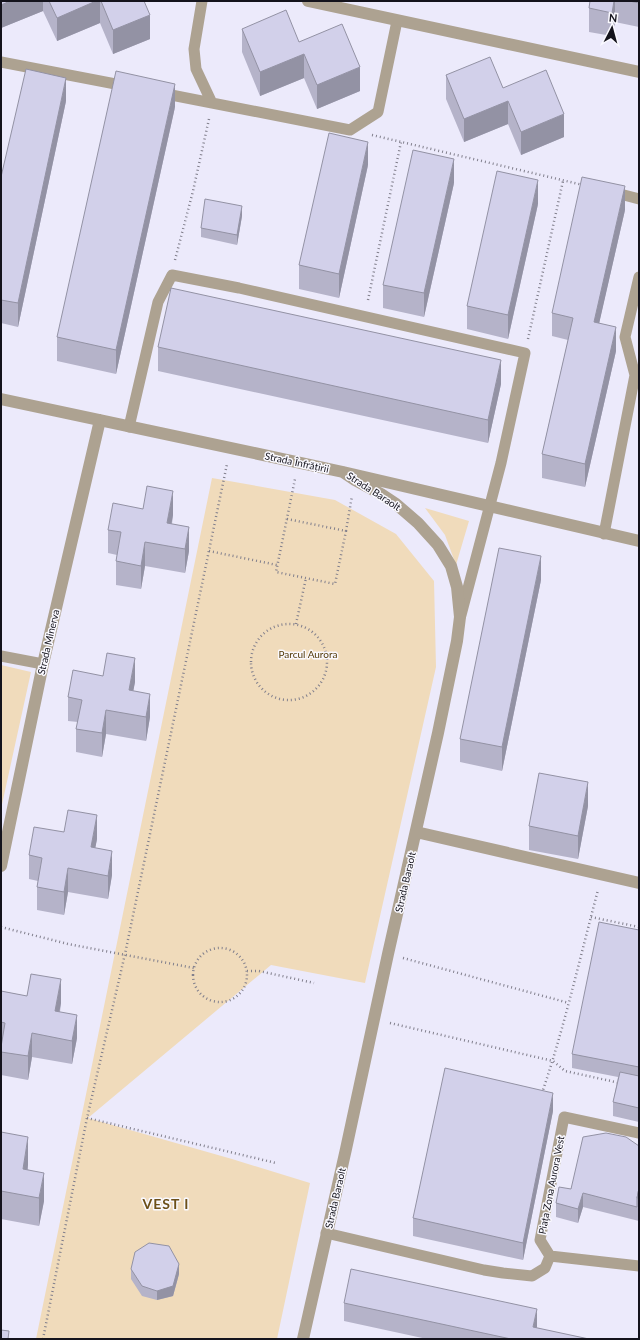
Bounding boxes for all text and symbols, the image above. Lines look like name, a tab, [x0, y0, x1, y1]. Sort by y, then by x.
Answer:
north arrow	[592, 8, 632, 48]
text: N	[608, 11, 618, 24]
street label: Strada Înfrățirii	[264, 449, 330, 475]
street label: Strada Baraolt	[345, 469, 404, 513]
street label: Strada Minerva	[35, 608, 61, 676]
park label: Parcul Aurora	[278, 648, 338, 660]
street label: Strada Baraolt	[392, 850, 418, 914]
street label: Piața Zona Aurora Vest	[536, 1134, 566, 1235]
street label: Strada Baraolt	[322, 1166, 348, 1230]
district label: VEST I	[142, 1195, 189, 1212]

